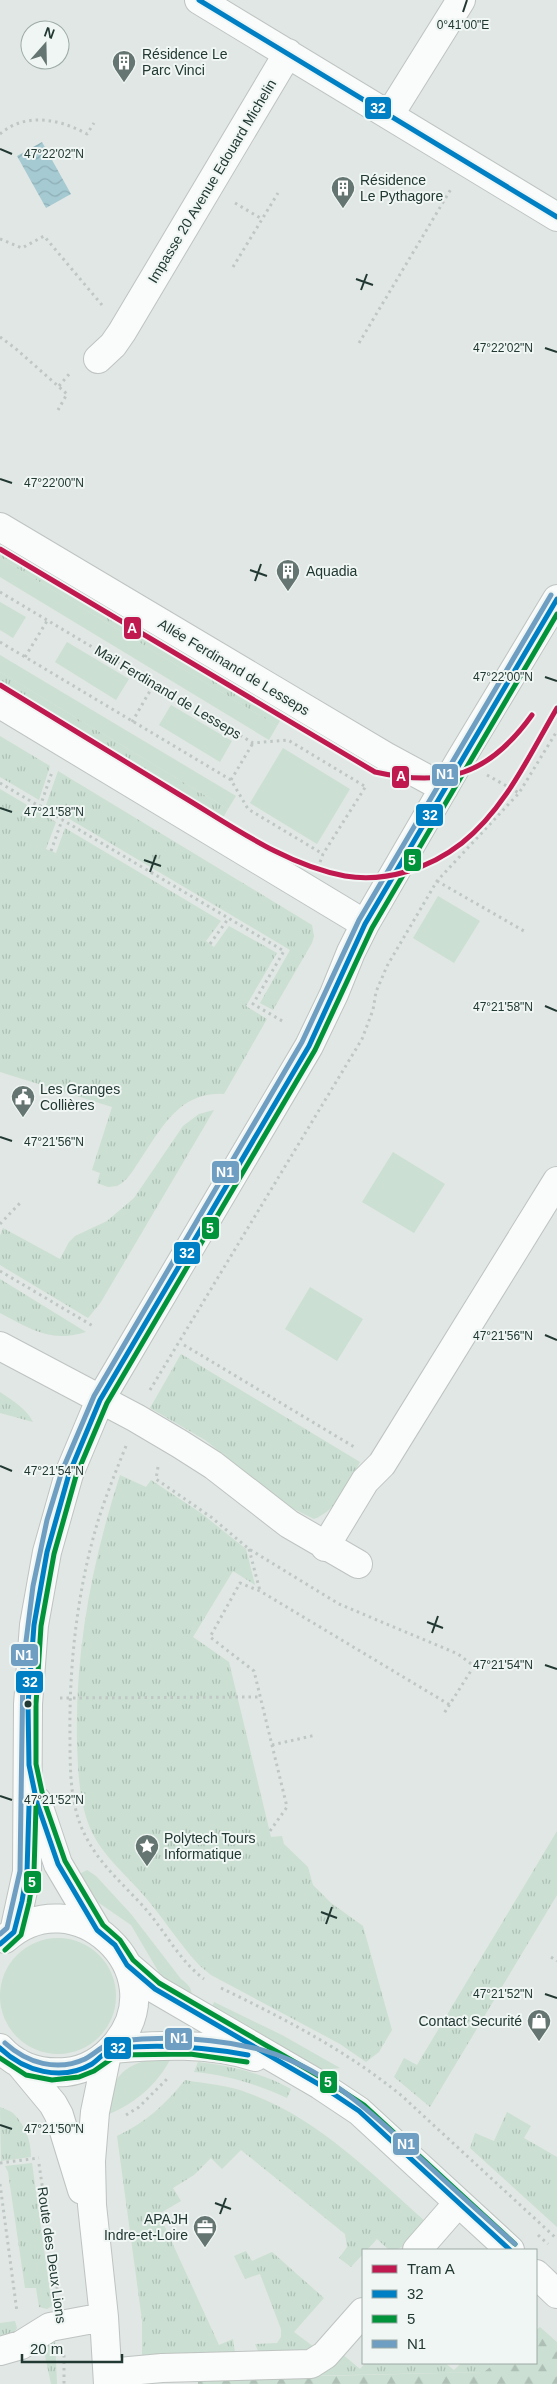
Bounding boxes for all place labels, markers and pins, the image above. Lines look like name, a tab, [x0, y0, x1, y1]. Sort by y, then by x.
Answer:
place label: Résidence Le Parc Vinci	[142, 46, 228, 78]
building icon: Résidence Le Parc Vinci	[111, 49, 137, 83]
place label: Résidence Le Pythagore	[360, 172, 443, 204]
building icon: Résidence Le Pythagore	[330, 175, 356, 209]
building icon: Aquadia	[275, 558, 301, 592]
place label: Aquadia	[306, 563, 358, 579]
place label: Les Granges Collières	[40, 1081, 120, 1113]
public building icon: Les Granges Collières	[10, 1084, 36, 1118]
unlabelled marker	[23, 1699, 33, 1709]
place label: Polytech Tours Informatique	[164, 1830, 256, 1862]
place icon: Polytech Tours Informatique	[134, 1833, 160, 1867]
shop icon: Contact Securité	[526, 2008, 552, 2042]
place label: Contact Securité	[419, 2013, 522, 2029]
place label: APAJH Indre-et-Loire	[104, 2211, 188, 2243]
office icon: APAJH Indre-et-Loire	[192, 2214, 218, 2248]

